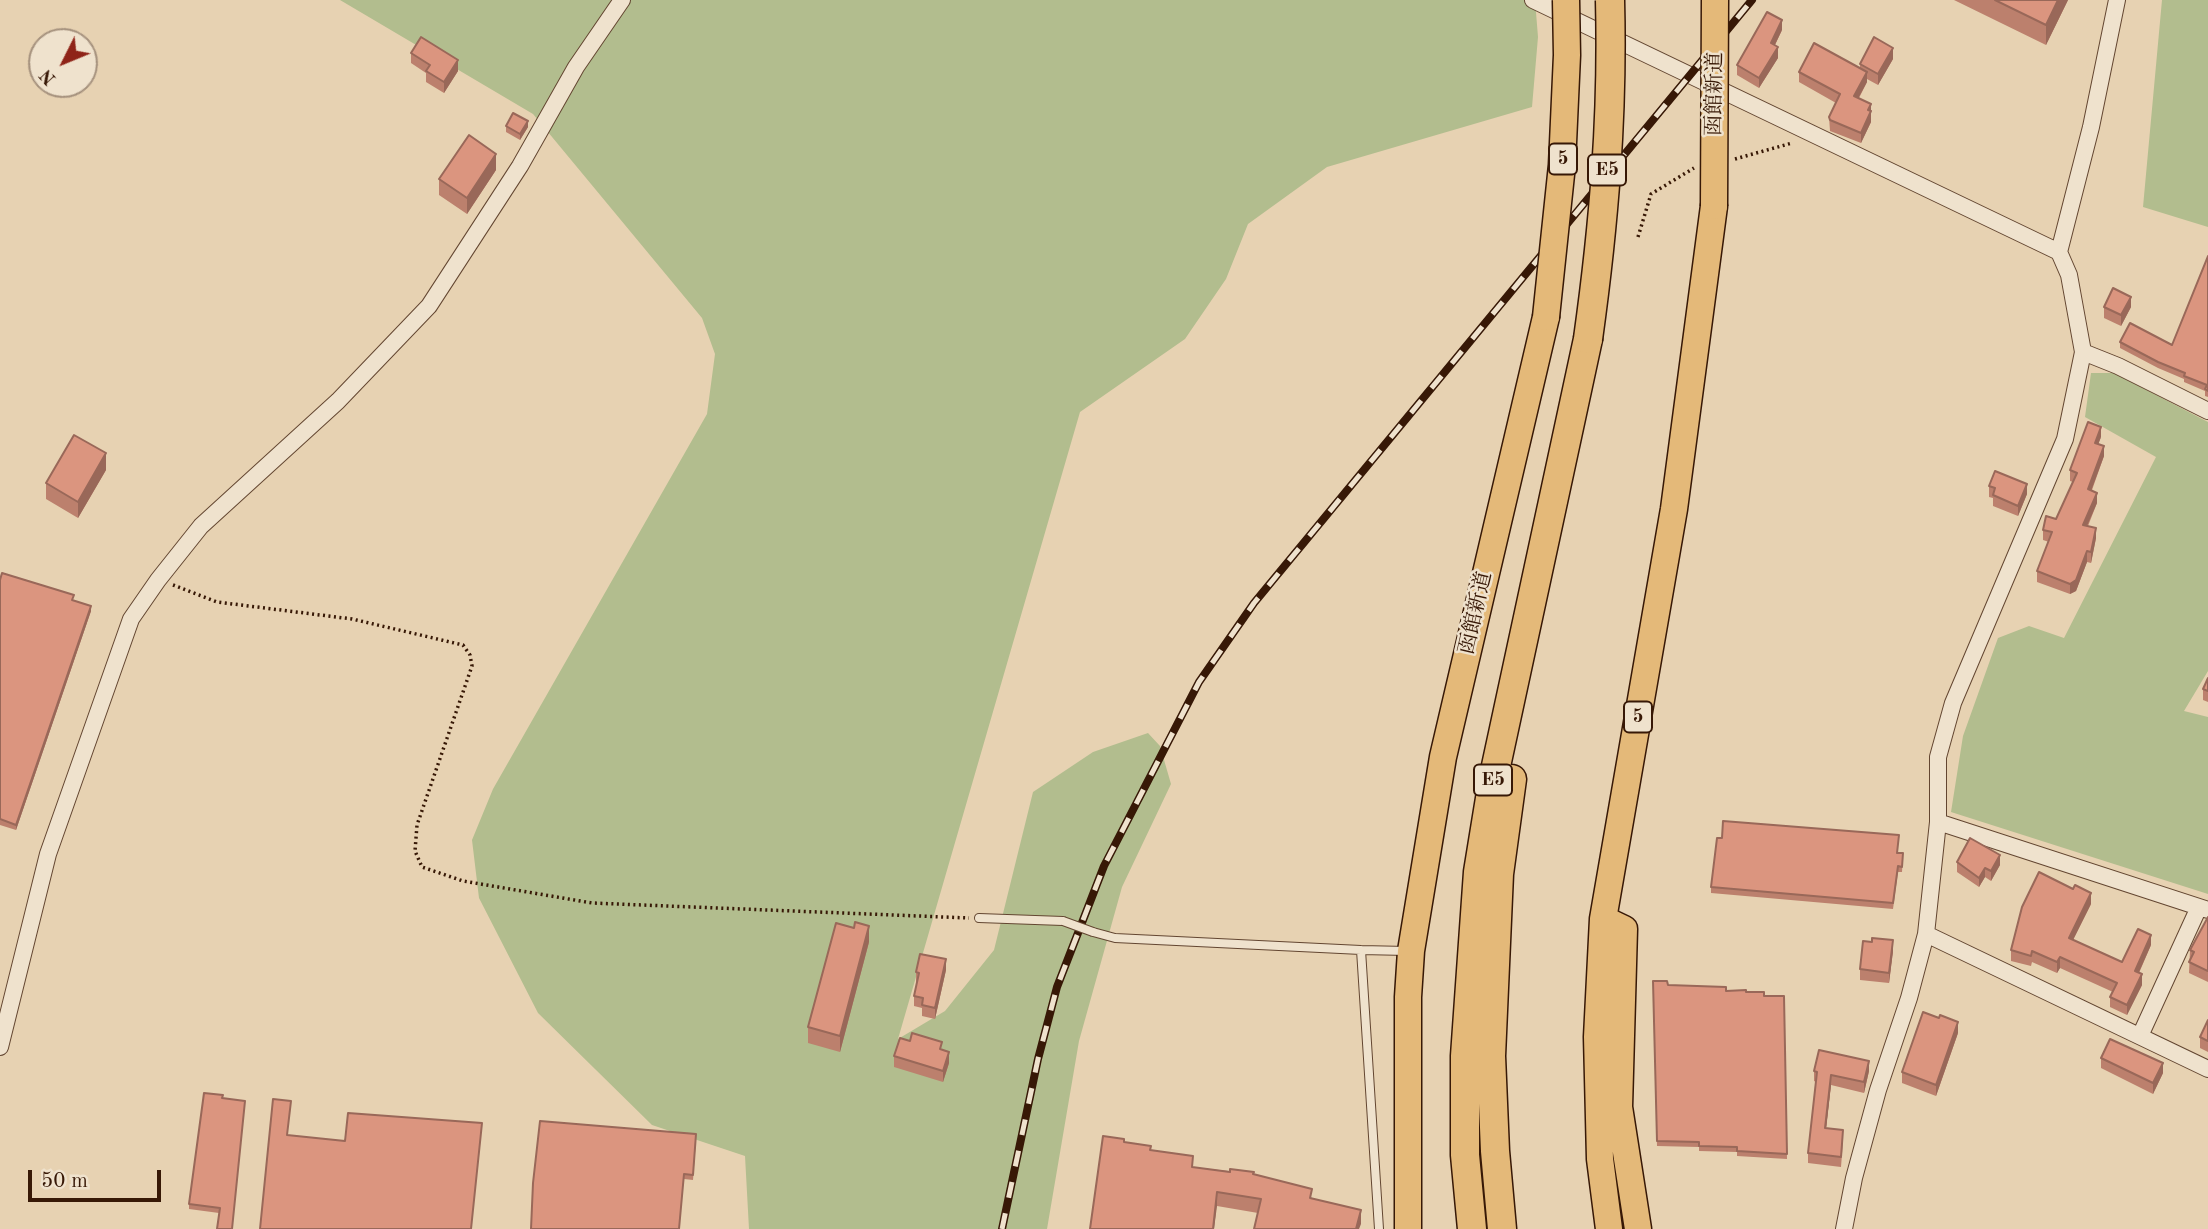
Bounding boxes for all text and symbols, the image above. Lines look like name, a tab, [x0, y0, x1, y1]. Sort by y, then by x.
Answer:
north arrow	[28, 28, 98, 98]
street label: 函館新道	[1702, 52, 1728, 136]
text: N	[37, 65, 61, 88]
road number: 5	[1549, 144, 1577, 174]
road number: E5	[1588, 154, 1626, 186]
street label: 函館新道	[1454, 569, 1498, 657]
road number: 5	[1624, 702, 1652, 732]
road number: E5	[1474, 764, 1512, 796]
scale bar	[32, 1156, 164, 1200]
text: 50 m	[41, 1171, 88, 1192]

